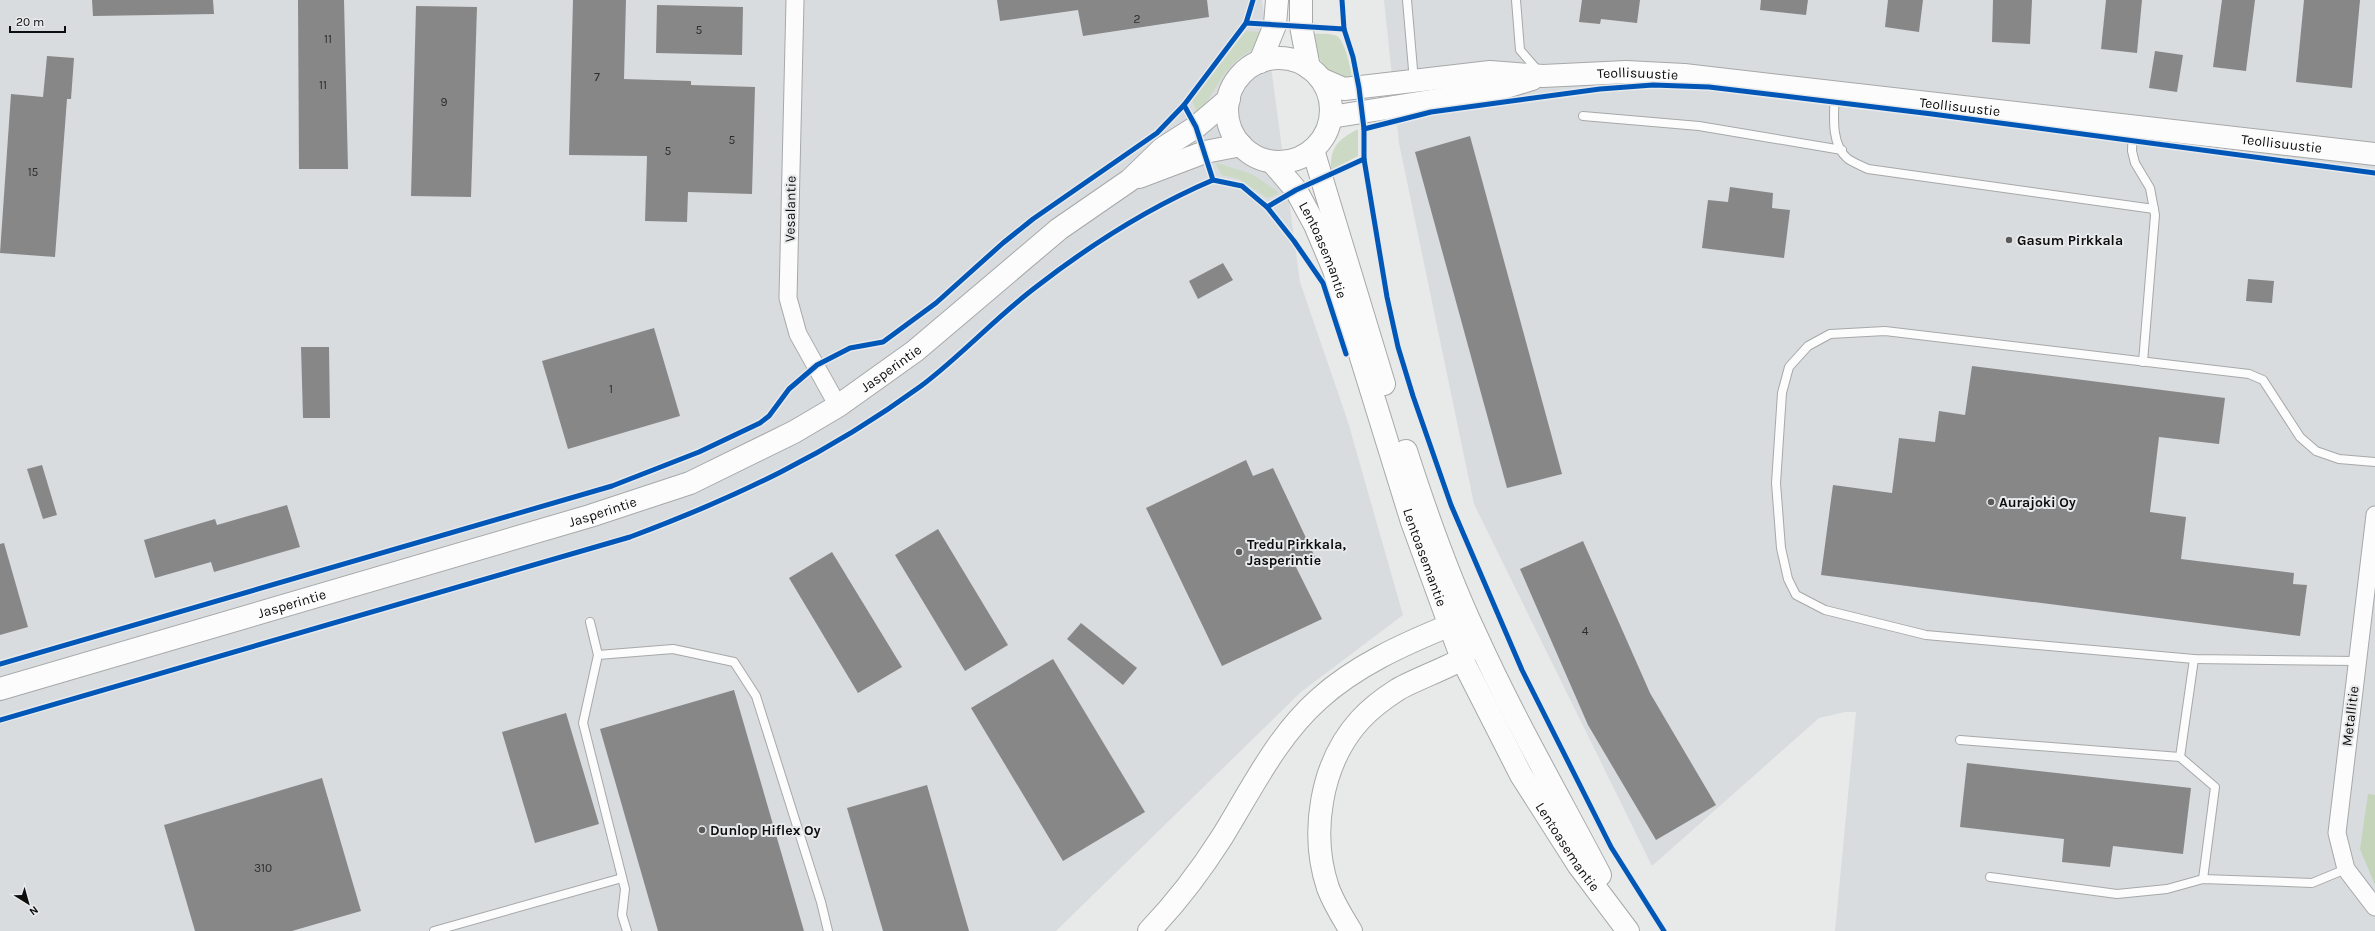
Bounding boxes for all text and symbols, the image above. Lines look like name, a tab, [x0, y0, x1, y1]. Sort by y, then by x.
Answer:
scale bar	[10, 8, 65, 34]
house number: 2	[1134, 12, 1141, 26]
text: 20 m	[16, 15, 44, 29]
house number: 5	[696, 23, 703, 37]
house number: 11	[324, 32, 332, 46]
street label: Teollisuustie	[1597, 64, 1679, 84]
house number: 7	[594, 70, 600, 84]
house number: 11	[319, 78, 327, 92]
street label: Teollisuustie	[1918, 94, 2001, 120]
house number: 9	[441, 95, 448, 109]
street label: Teollisuustie	[2240, 131, 2323, 157]
house number: 5	[729, 133, 736, 147]
house number: 5	[665, 144, 672, 158]
house number: 15	[28, 165, 39, 179]
street label: Vesalantie	[781, 176, 800, 242]
street label: Lentoasemantie	[1295, 199, 1350, 300]
place label: Gasum Pirkkala	[2017, 232, 2123, 249]
marker: Gasum Pirkkala	[2004, 235, 2014, 245]
street label: Jasperintie	[857, 341, 925, 396]
house number: 1	[609, 382, 613, 396]
street label: Jasperintie	[567, 493, 639, 531]
place label: Aurajoki Oy	[1999, 494, 2076, 511]
marker: Aurajoki Oy	[1986, 497, 1996, 507]
street label: Lentoasemantie	[1399, 506, 1450, 609]
place label: Tredu Pirkkala, Jasperintie	[1247, 536, 1347, 569]
marker: Tredu Pirkkala, Jasperintie	[1234, 547, 1244, 557]
street label: Jasperintie	[256, 586, 328, 622]
house number: 4	[1582, 624, 1589, 638]
street label: Metallitie	[2338, 685, 2363, 747]
street label: Lentoasemantie	[1532, 799, 1603, 895]
place label: Dunlop Hiflex Oy	[710, 822, 821, 839]
marker: Dunlop Hiflex Oy	[697, 825, 707, 835]
house number: 310	[254, 861, 272, 875]
north arrow	[8, 883, 48, 923]
text: N	[27, 903, 41, 918]

